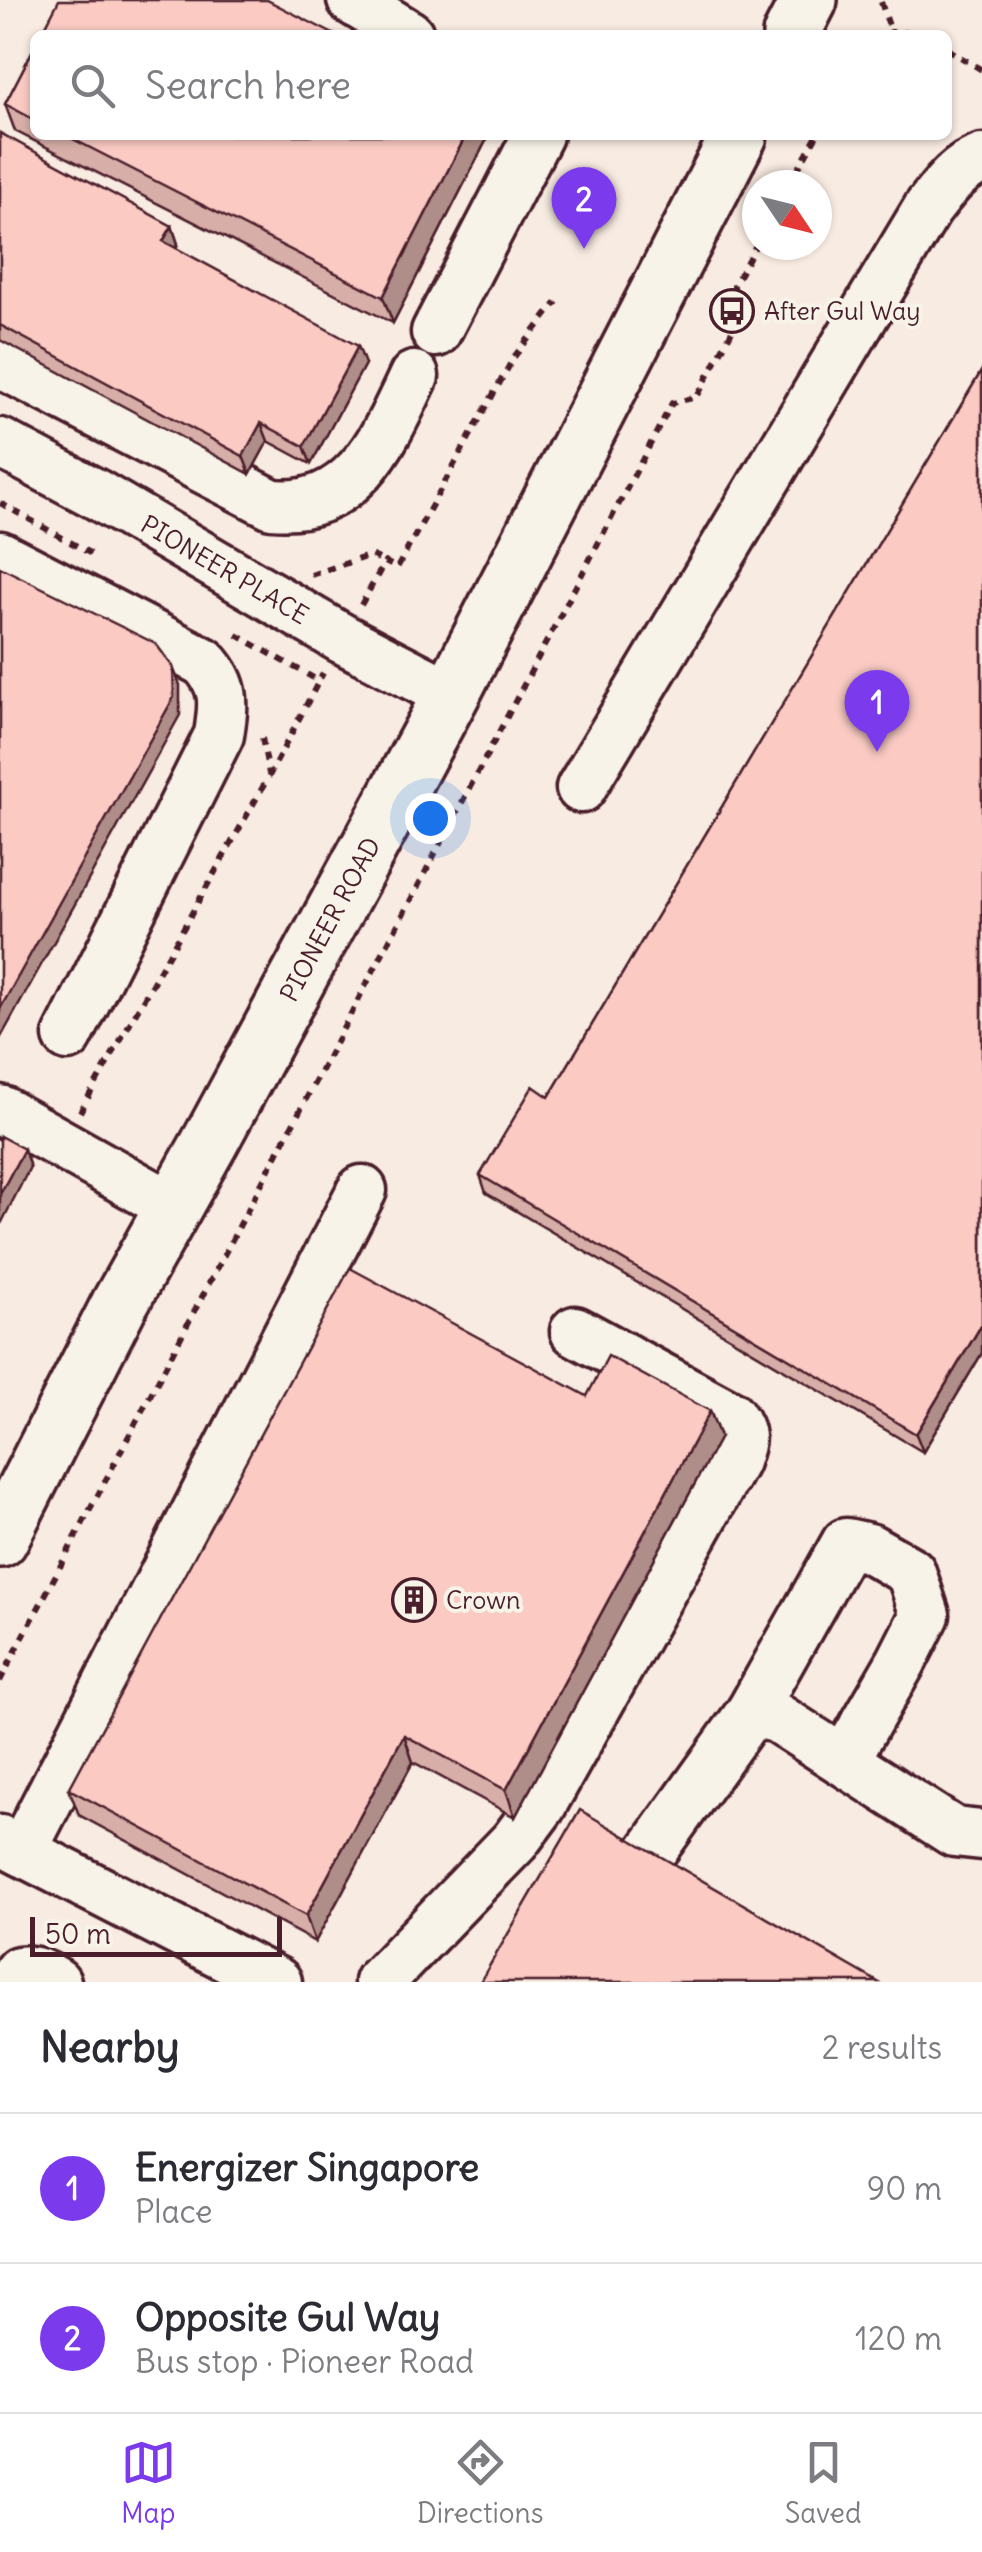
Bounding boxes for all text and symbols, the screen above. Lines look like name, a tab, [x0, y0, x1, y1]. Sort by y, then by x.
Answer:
search box	[30, 30, 952, 140]
icon: search	[65, 58, 120, 113]
text: Search here	[145, 62, 351, 109]
pin: 2	[552, 166, 616, 249]
north arrow	[742, 170, 832, 260]
bus stop icon: After Gul Way	[709, 288, 755, 334]
place label: After Gul Way	[764, 295, 920, 327]
street label: PIONEER PLACE	[135, 508, 314, 631]
pin: 1	[844, 670, 910, 752]
your location	[405, 793, 456, 844]
street label: PIONEER ROAD	[273, 832, 387, 1007]
building icon: Crown	[391, 1577, 437, 1623]
place label: Crown	[446, 1584, 520, 1616]
scale bar	[30, 1912, 282, 1956]
text: 50 m	[45, 1916, 111, 1952]
text: Nearby	[40, 2021, 179, 2073]
text: 2 results	[822, 2027, 942, 2068]
text: Energizer Singapore	[135, 2144, 479, 2191]
text: 1	[66, 2168, 79, 2209]
text: 90 m	[867, 2168, 942, 2209]
text: Place	[135, 2191, 212, 2232]
text: Opposite Gul Way	[135, 2294, 440, 2341]
text: 2	[64, 2318, 81, 2359]
text: 120 m	[855, 2318, 942, 2359]
text: Bus stop · Pioneer Road	[135, 2341, 474, 2382]
tab: Map	[121, 2435, 176, 2531]
tab: Directions	[417, 2435, 543, 2531]
tab: Saved	[785, 2435, 861, 2531]

